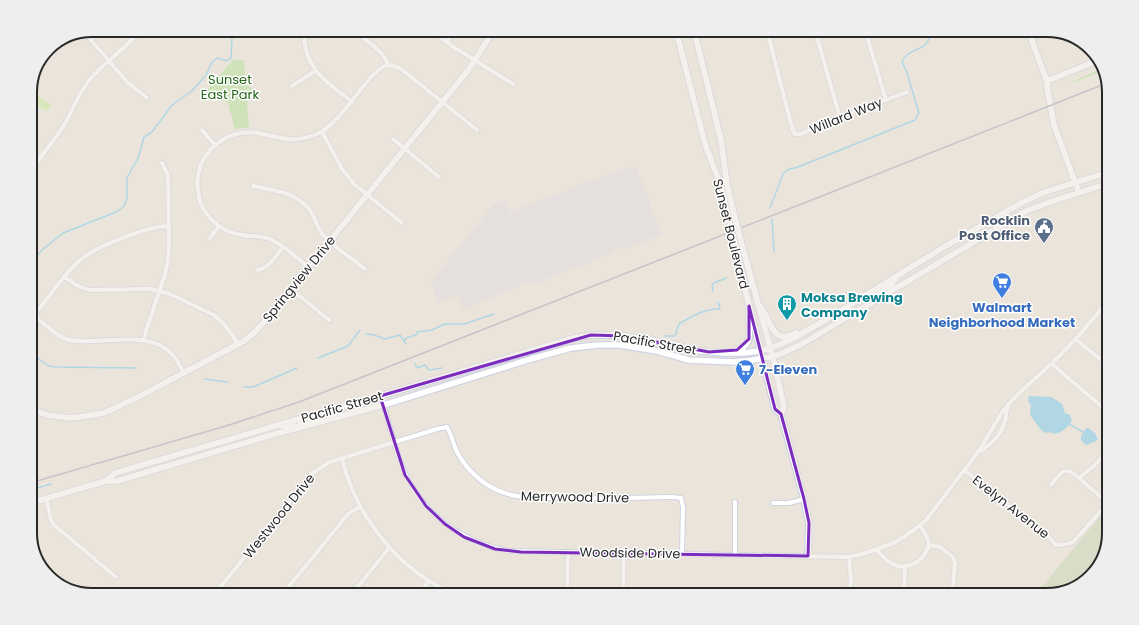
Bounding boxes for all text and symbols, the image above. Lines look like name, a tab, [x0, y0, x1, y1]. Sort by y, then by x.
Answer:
park label: Sunset East Park	[201, 70, 259, 104]
street label: Willard Way	[807, 93, 886, 139]
street label: Sunset Boulevard	[708, 177, 754, 291]
place label: Rocklin Post Office	[959, 211, 1030, 245]
public building icon: Rocklin Post Office	[1033, 216, 1055, 244]
street label: Springview Drive	[258, 231, 340, 327]
supermarket icon: Walmart Neighborhood Market	[991, 271, 1013, 299]
place label: Moksa Brewing Company	[801, 288, 903, 322]
building icon: Moksa Brewing Company	[776, 293, 798, 321]
place label: Walmart Neighborhood Market	[929, 298, 1075, 332]
street label: Pacific Street	[612, 326, 698, 360]
supermarket icon: 7-Eleven	[734, 358, 756, 386]
place label: 7-Eleven	[759, 360, 818, 379]
street label: Pacific Street	[299, 386, 385, 428]
street label: Westwood Drive	[239, 469, 319, 563]
street label: Evelyn Avenue	[968, 471, 1054, 543]
street label: Merrywood Drive	[521, 487, 629, 507]
street label: Woodside Drive	[579, 543, 681, 563]

